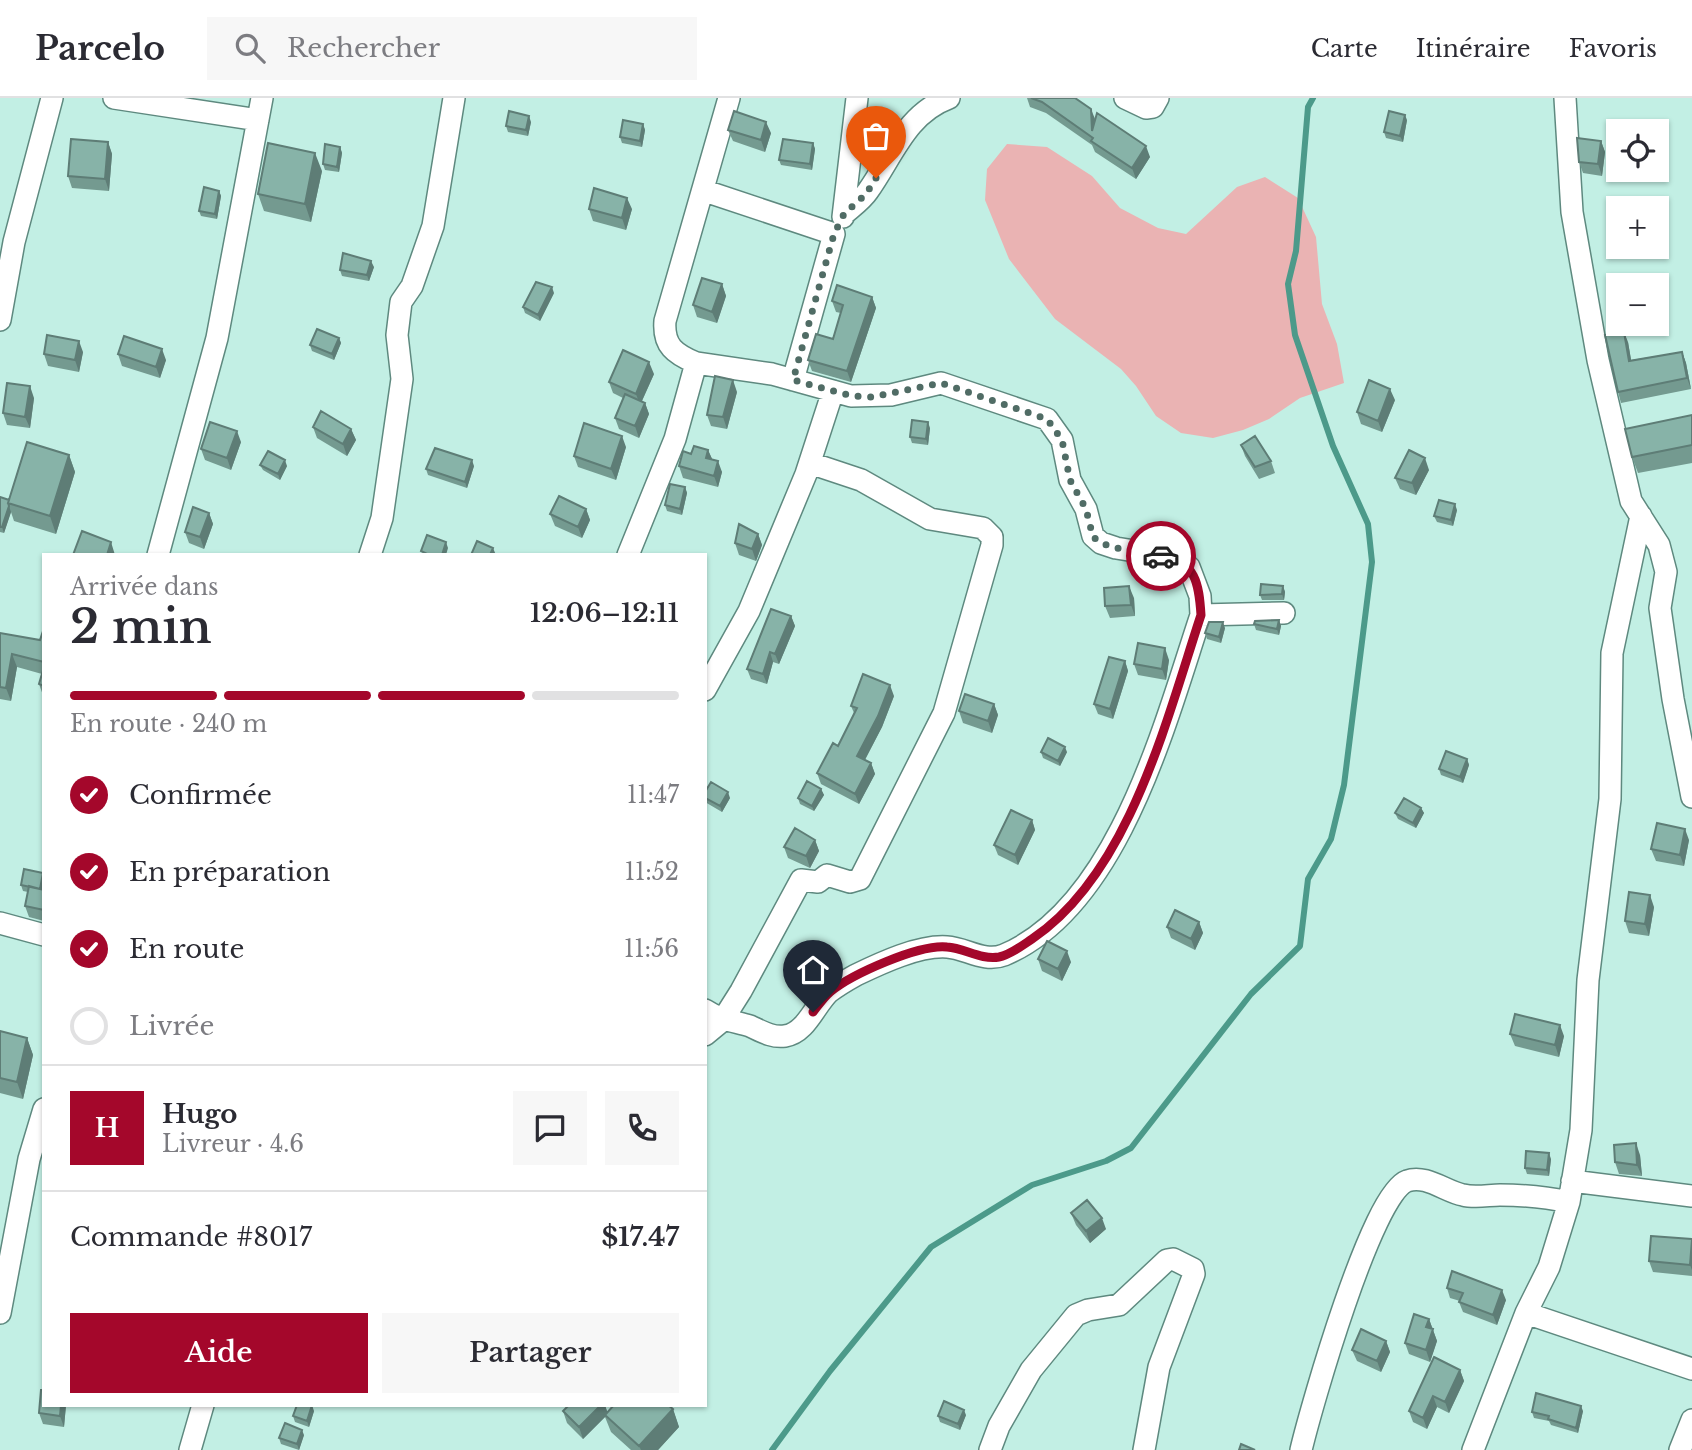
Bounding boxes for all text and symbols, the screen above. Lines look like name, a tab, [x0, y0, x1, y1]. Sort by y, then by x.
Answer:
search box	[207, 17, 697, 80]
text: Parcelo	[35, 28, 165, 69]
icon: search	[231, 29, 269, 67]
text: Rechercher	[287, 32, 440, 64]
text: Carte	[1311, 34, 1378, 63]
text: Itinéraire	[1416, 34, 1531, 63]
text: Favoris	[1569, 34, 1657, 63]
pin	[846, 106, 906, 178]
icon: bag	[857, 117, 895, 155]
map controls	[1606, 119, 1669, 336]
button: locate	[1606, 119, 1669, 182]
button: +	[1606, 196, 1669, 259]
button: −	[1606, 273, 1669, 336]
courier	[1126, 521, 1196, 591]
icon: car	[1142, 537, 1180, 575]
text: Arrivée dans	[70, 573, 218, 601]
text: 12:06–12:11	[530, 597, 679, 629]
text: 2 min	[70, 598, 212, 655]
text: En route · 240 m	[70, 710, 267, 738]
icon: check	[70, 776, 108, 814]
text: Confirmée	[129, 779, 272, 811]
text: 11:47	[627, 781, 679, 809]
icon: check	[70, 853, 108, 891]
text: En préparation	[129, 856, 330, 888]
text: 11:52	[625, 858, 679, 886]
icon: check	[70, 930, 108, 968]
text: En route	[129, 933, 245, 965]
text: 11:56	[624, 935, 679, 963]
pin	[783, 940, 843, 1012]
icon: home	[794, 951, 832, 989]
text: Livrée	[129, 1010, 214, 1042]
button: chat	[513, 1091, 587, 1165]
button: phone	[605, 1091, 679, 1165]
text: Hugo	[162, 1098, 237, 1130]
text: H	[95, 1112, 119, 1144]
text: Livreur · 4.6	[162, 1130, 304, 1158]
text: Commande #8017	[70, 1221, 312, 1253]
text: $17.47	[602, 1221, 679, 1253]
button: Aide	[70, 1313, 368, 1393]
button: Partager	[382, 1313, 679, 1393]

